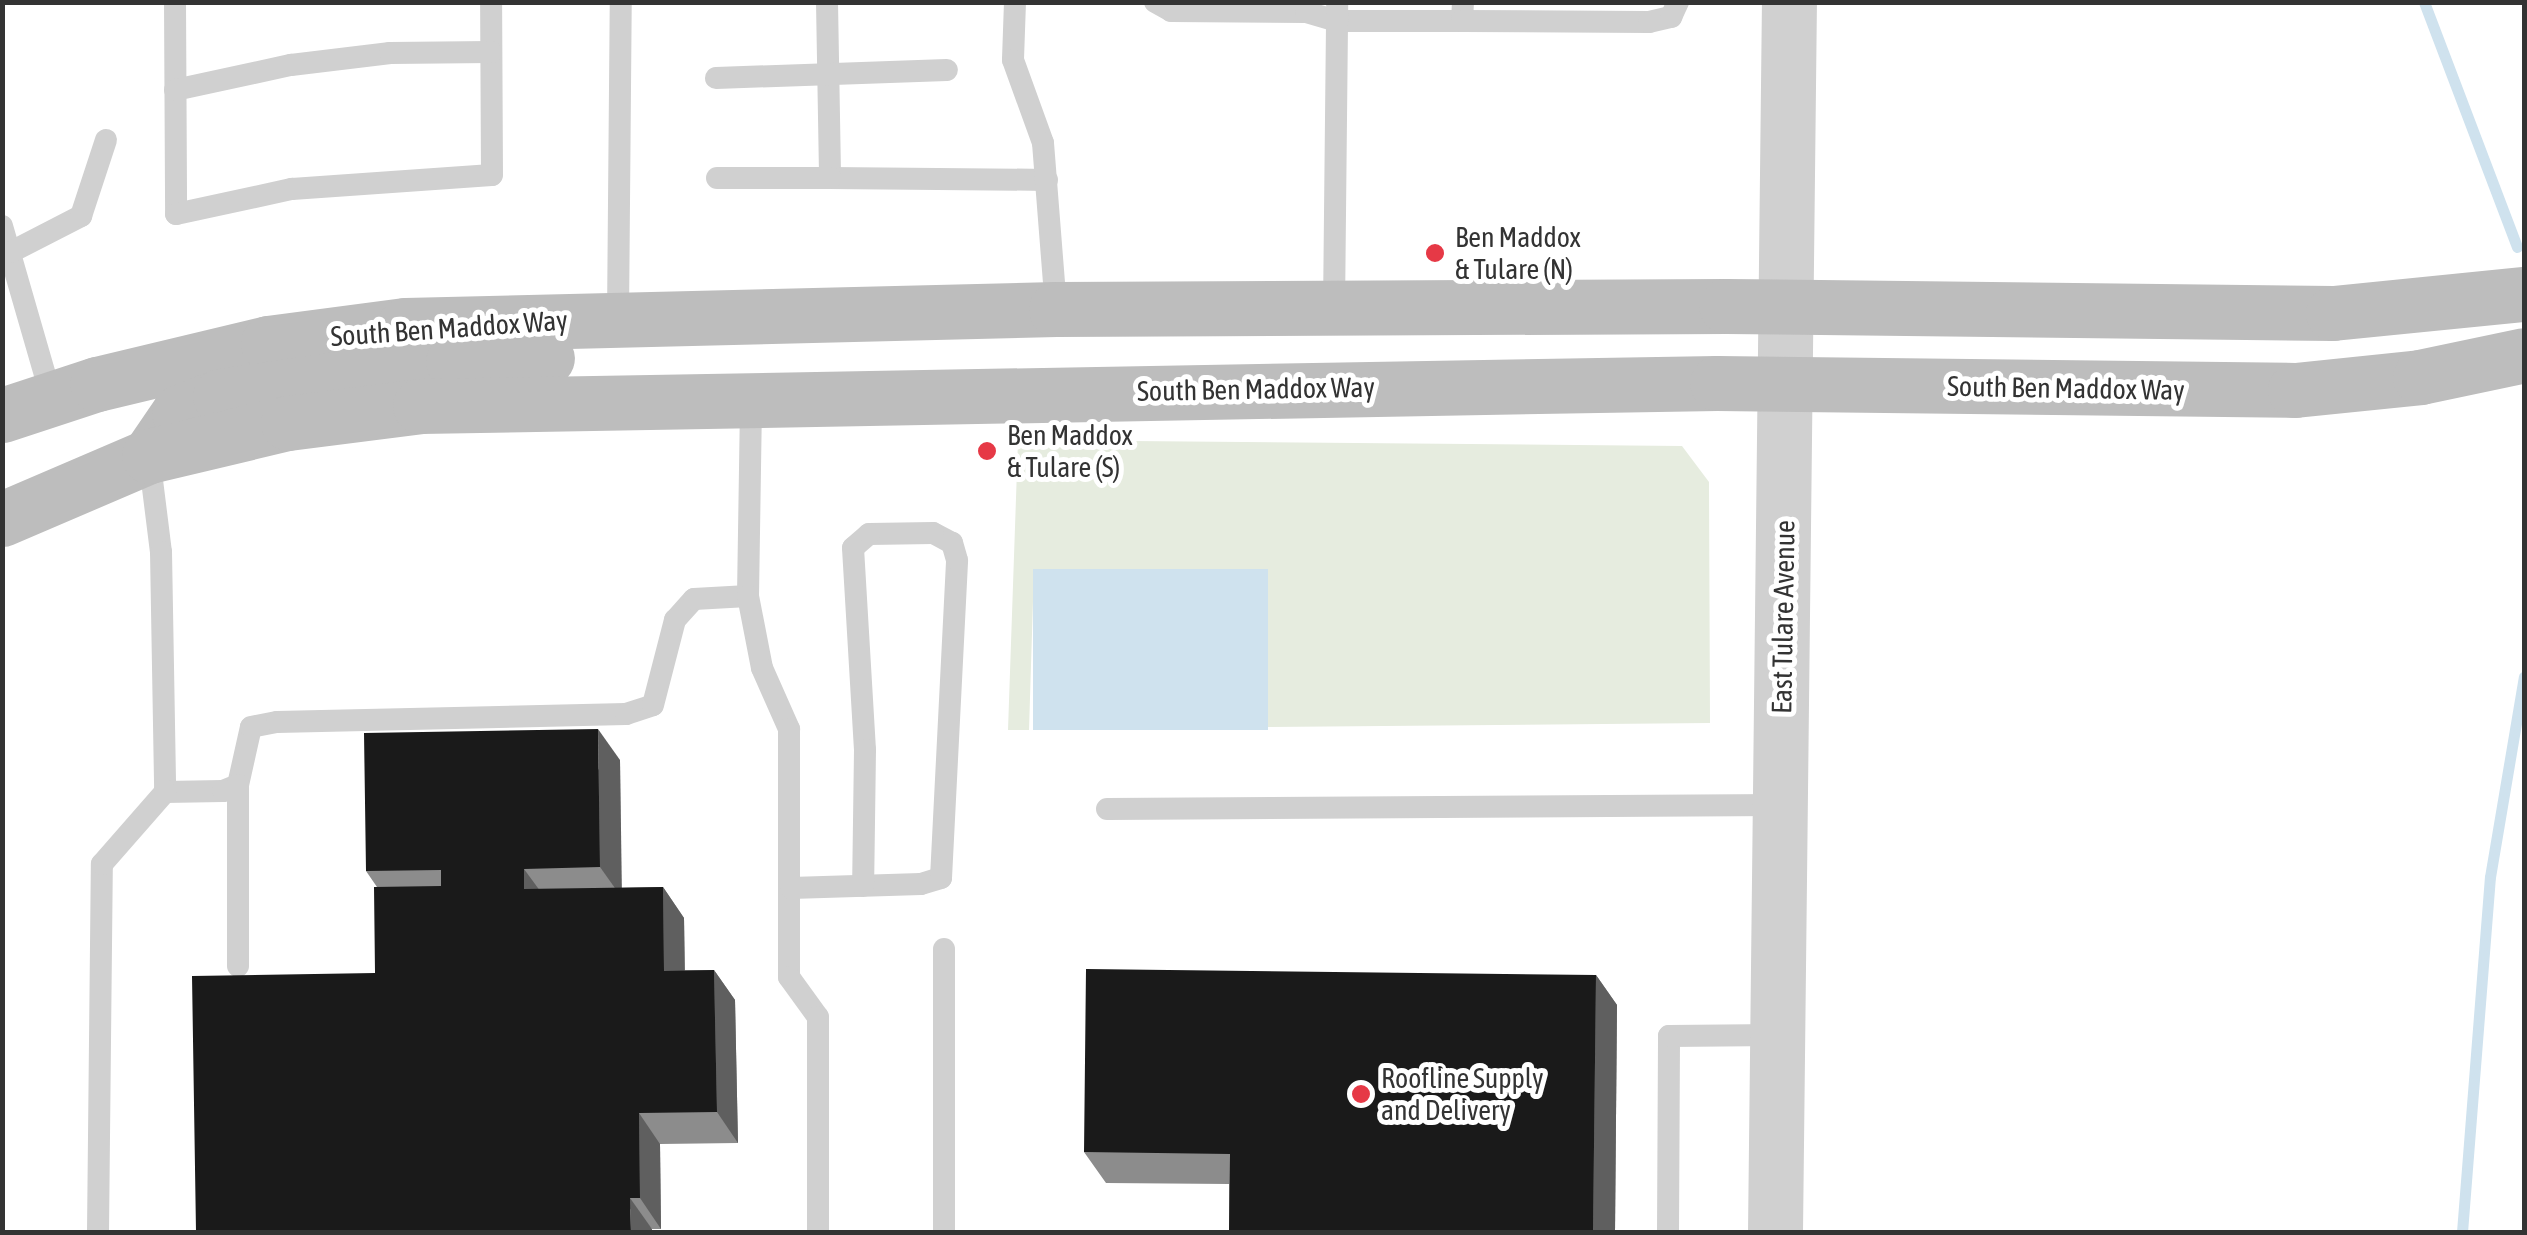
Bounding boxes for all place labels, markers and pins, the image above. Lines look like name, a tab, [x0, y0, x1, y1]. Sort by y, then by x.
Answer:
place label: Ben Maddox & Tulare (N)	[1455, 220, 1581, 286]
marker: Ben Maddox & Tulare (N)	[1424, 242, 1446, 264]
place label: Ben Maddox & Tulare (S)	[1007, 418, 1133, 484]
marker: Ben Maddox & Tulare (S)	[976, 440, 998, 462]
place label: Roofline Supply and Delivery	[1381, 1061, 1544, 1127]
marker: Roofline Supply and Delivery	[1350, 1083, 1372, 1105]

